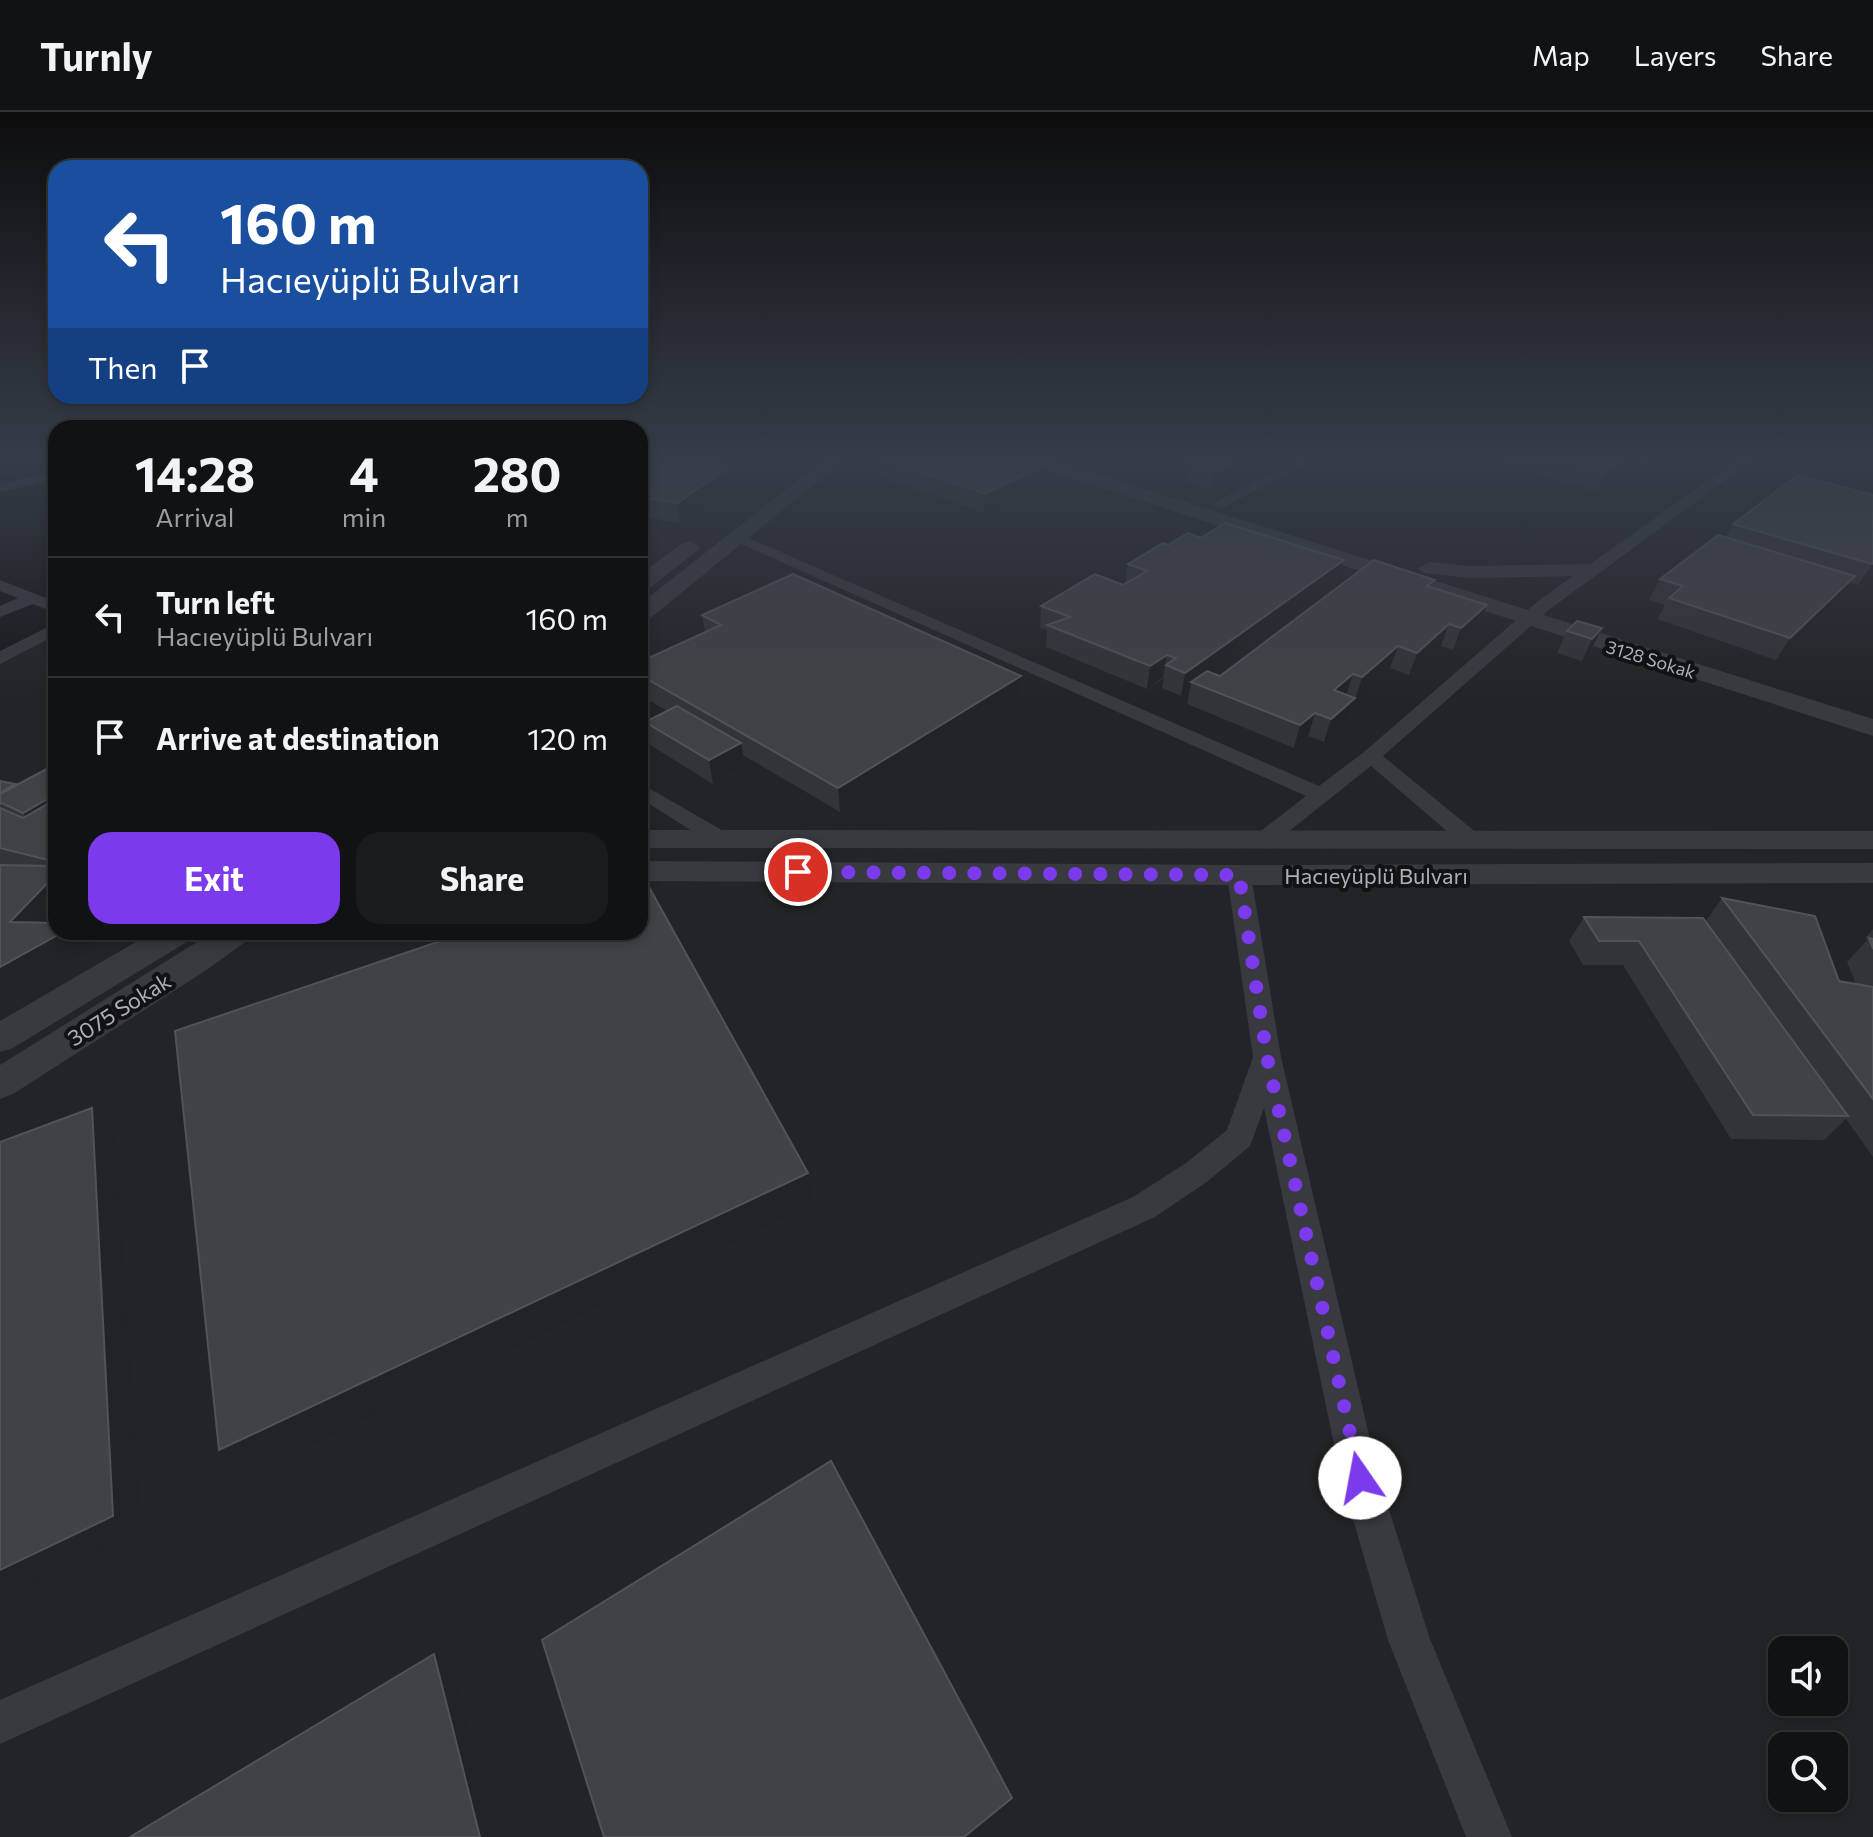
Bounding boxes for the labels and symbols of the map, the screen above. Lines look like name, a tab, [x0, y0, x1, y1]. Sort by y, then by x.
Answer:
street label: 3128 Sokak	[1604, 635, 1699, 683]
pin	[764, 838, 832, 906]
street label: Hacıeyüplü Bulvarı	[1284, 862, 1468, 889]
street label: 3075 Sokak	[62, 967, 176, 1051]
position arrow	[1318, 1436, 1402, 1520]

